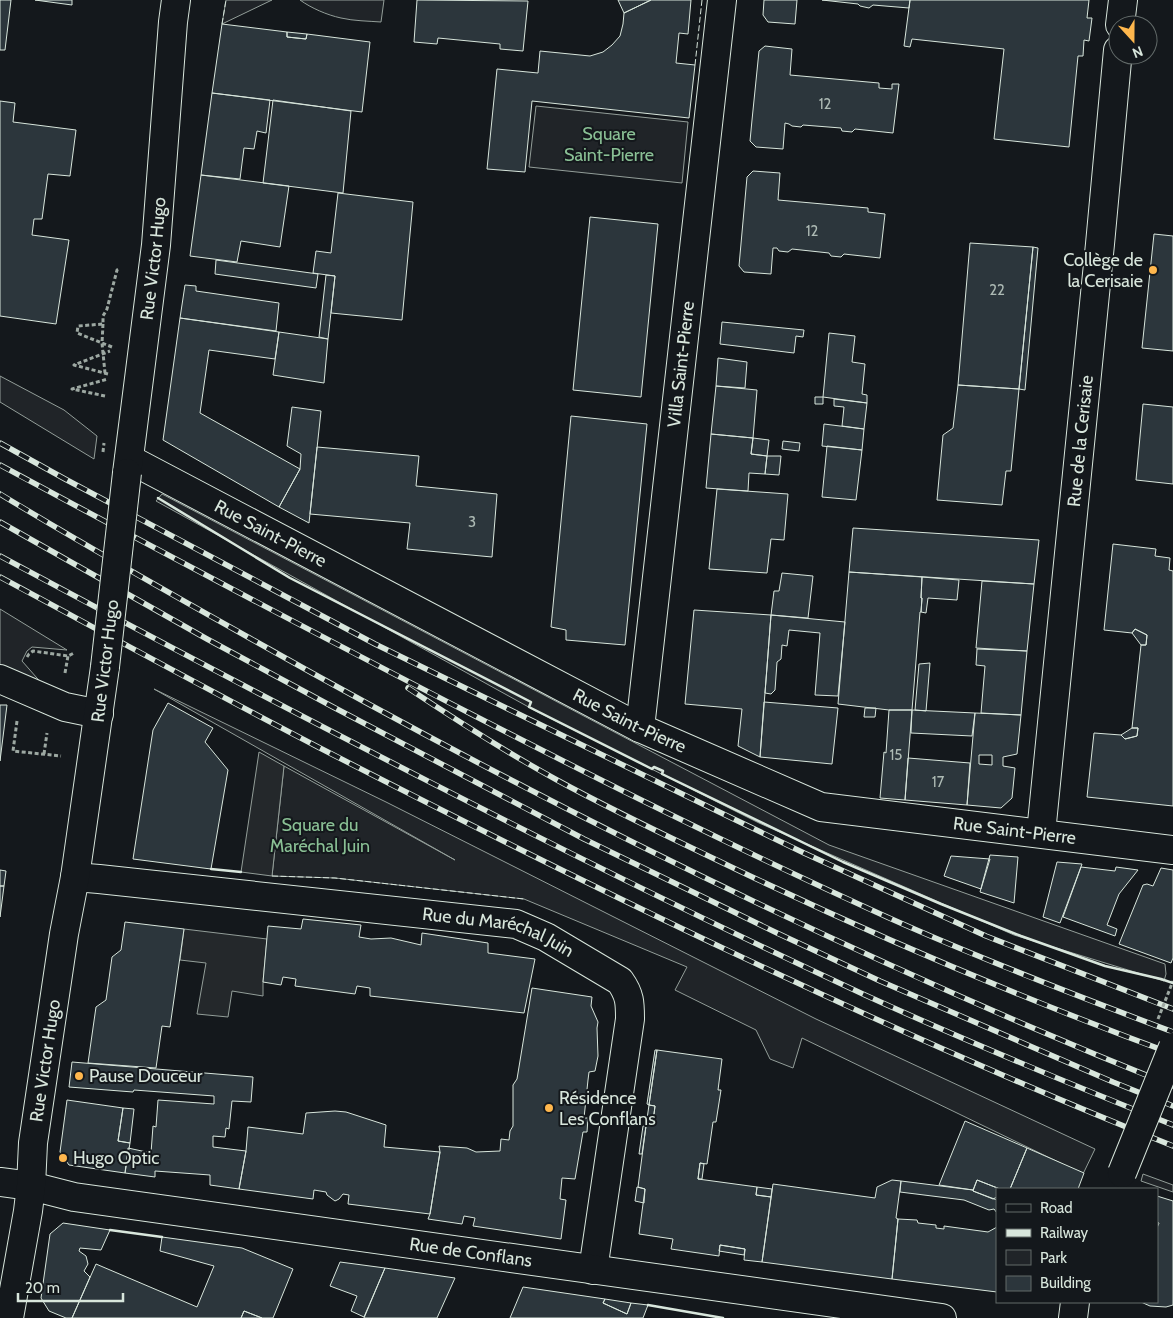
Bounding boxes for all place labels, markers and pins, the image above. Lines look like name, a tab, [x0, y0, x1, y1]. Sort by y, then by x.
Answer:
place label: Collège de la Cerisaie	[1063, 249, 1143, 292]
marker: Collège de la Cerisaie	[1147, 264, 1159, 276]
place label: Pause Douceur	[89, 1065, 203, 1087]
marker: Pause Douceur	[73, 1070, 85, 1082]
place label: Résidence Les Conflans	[559, 1087, 656, 1130]
marker: Résidence Les Conflans	[543, 1102, 555, 1114]
place label: Hugo Optic	[73, 1147, 160, 1169]
marker: Hugo Optic	[57, 1152, 69, 1164]

